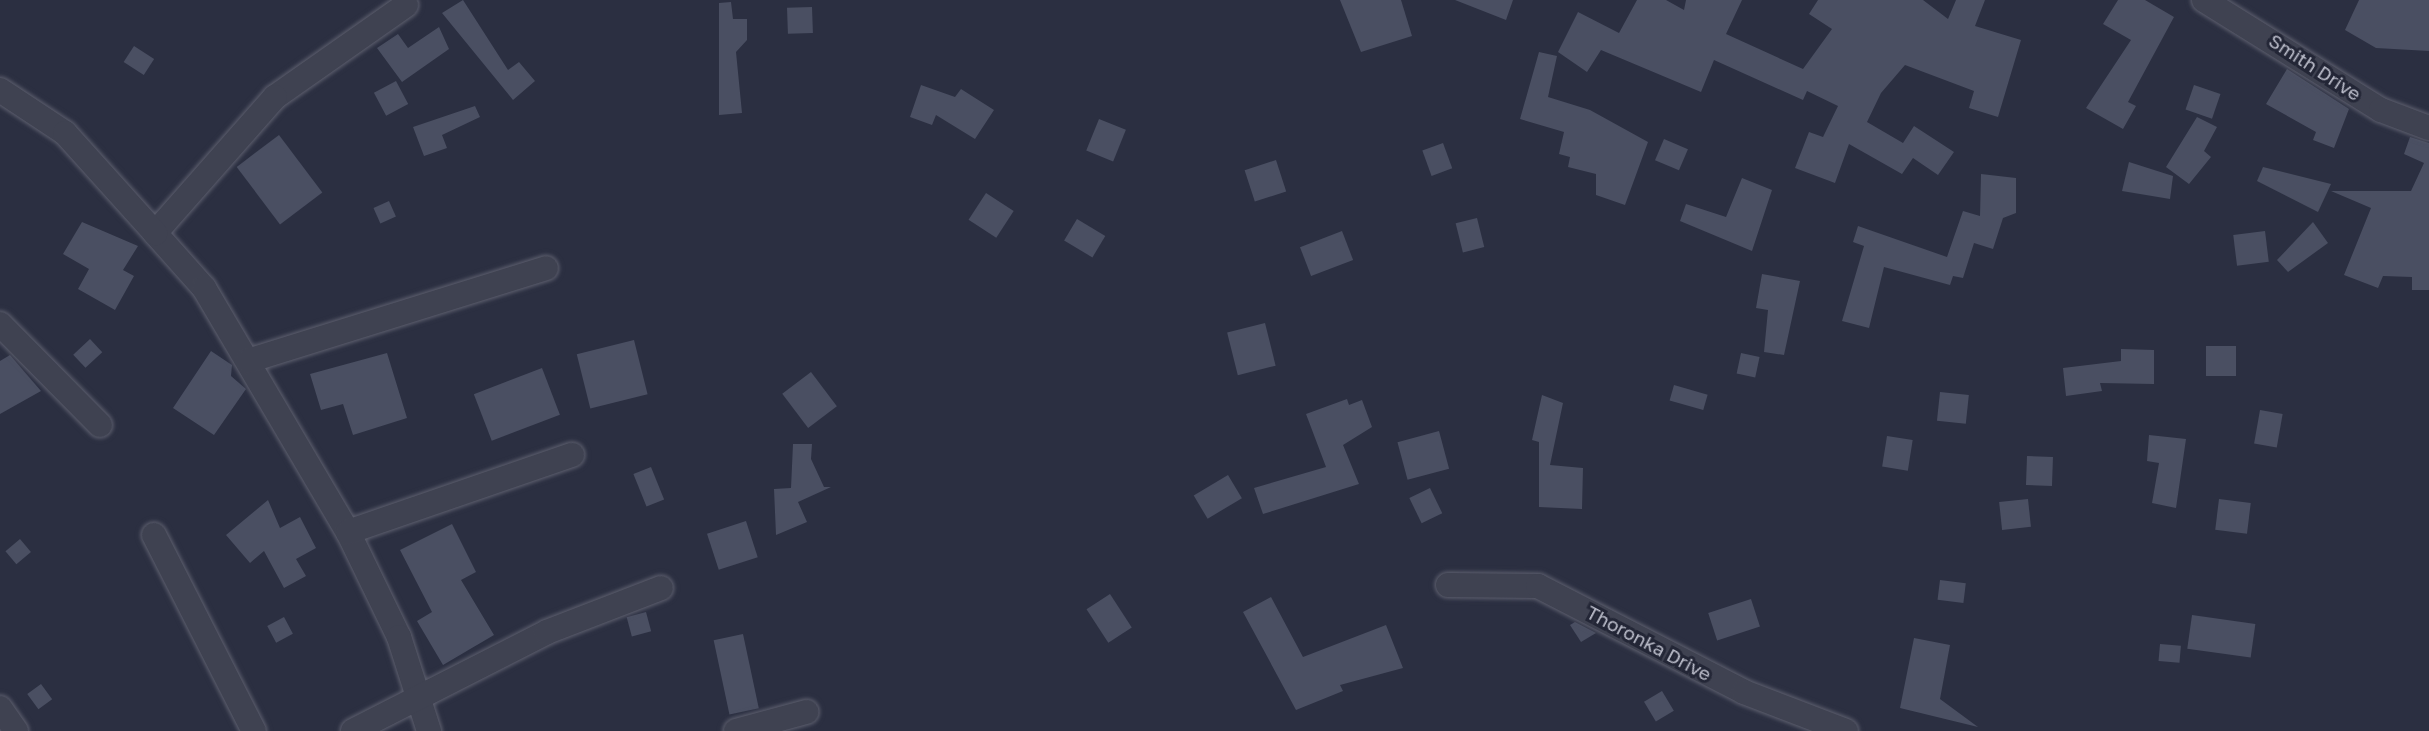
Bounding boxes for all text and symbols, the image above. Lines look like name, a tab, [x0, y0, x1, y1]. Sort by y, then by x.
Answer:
street label: Smith Drive	[2265, 29, 2365, 105]
street label: Thoronka Drive	[1583, 600, 1715, 686]

